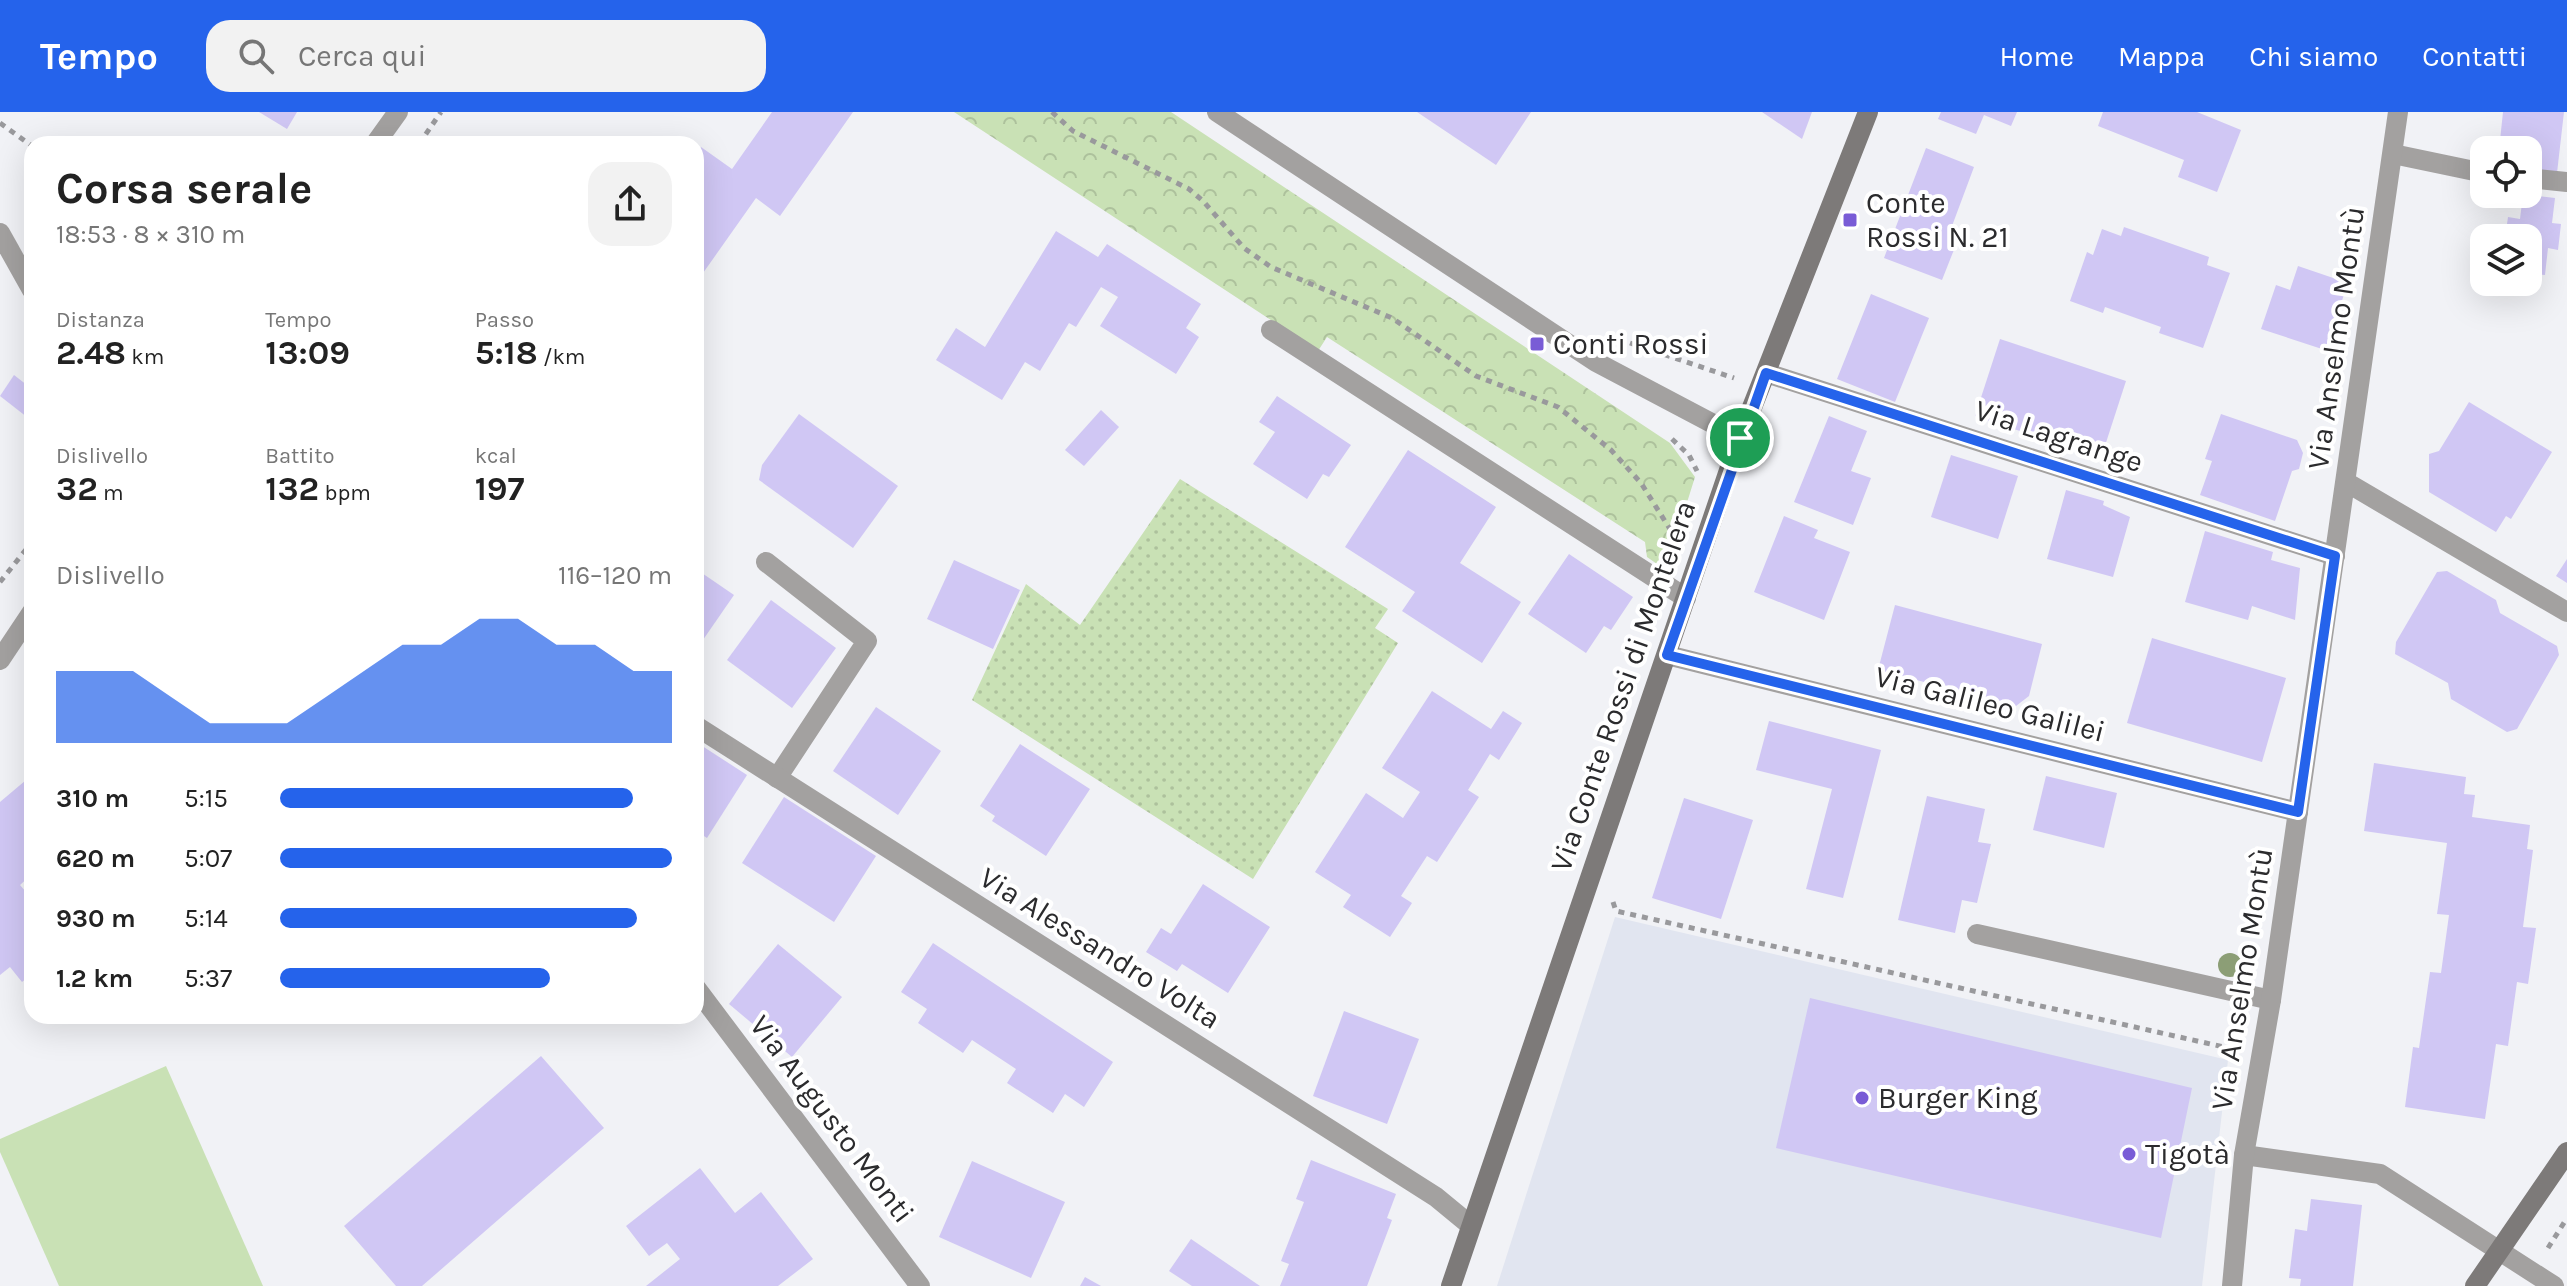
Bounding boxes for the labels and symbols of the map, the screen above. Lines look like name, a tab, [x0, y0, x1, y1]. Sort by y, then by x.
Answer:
place label: Conte Rossi N. 21	[1866, 185, 2009, 255]
street label: Via Anselmo Montù	[2300, 204, 2372, 472]
marker: Conte Rossi N. 21	[1841, 211, 1859, 229]
place label: Conti Rossi	[1553, 326, 1708, 362]
marker: Conti Rossi	[1528, 335, 1546, 353]
street label: Via Lagrange	[1970, 392, 2148, 480]
pin	[1706, 404, 1774, 472]
street label: Via Conte Rossi di Montelera	[1542, 496, 1704, 876]
street label: Via Galileo Galilei	[1871, 658, 2109, 750]
street label: Via Anselmo Montù	[2203, 845, 2281, 1113]
street label: Via Alessandro Volta	[973, 859, 1227, 1037]
street label: Via Augusto Monti	[742, 1008, 922, 1230]
place label: Burger King	[1878, 1080, 2038, 1116]
marker: Burger King	[1853, 1089, 1871, 1107]
place label: Tigotà	[2145, 1136, 2230, 1172]
marker: Tigotà	[2120, 1145, 2138, 1163]

